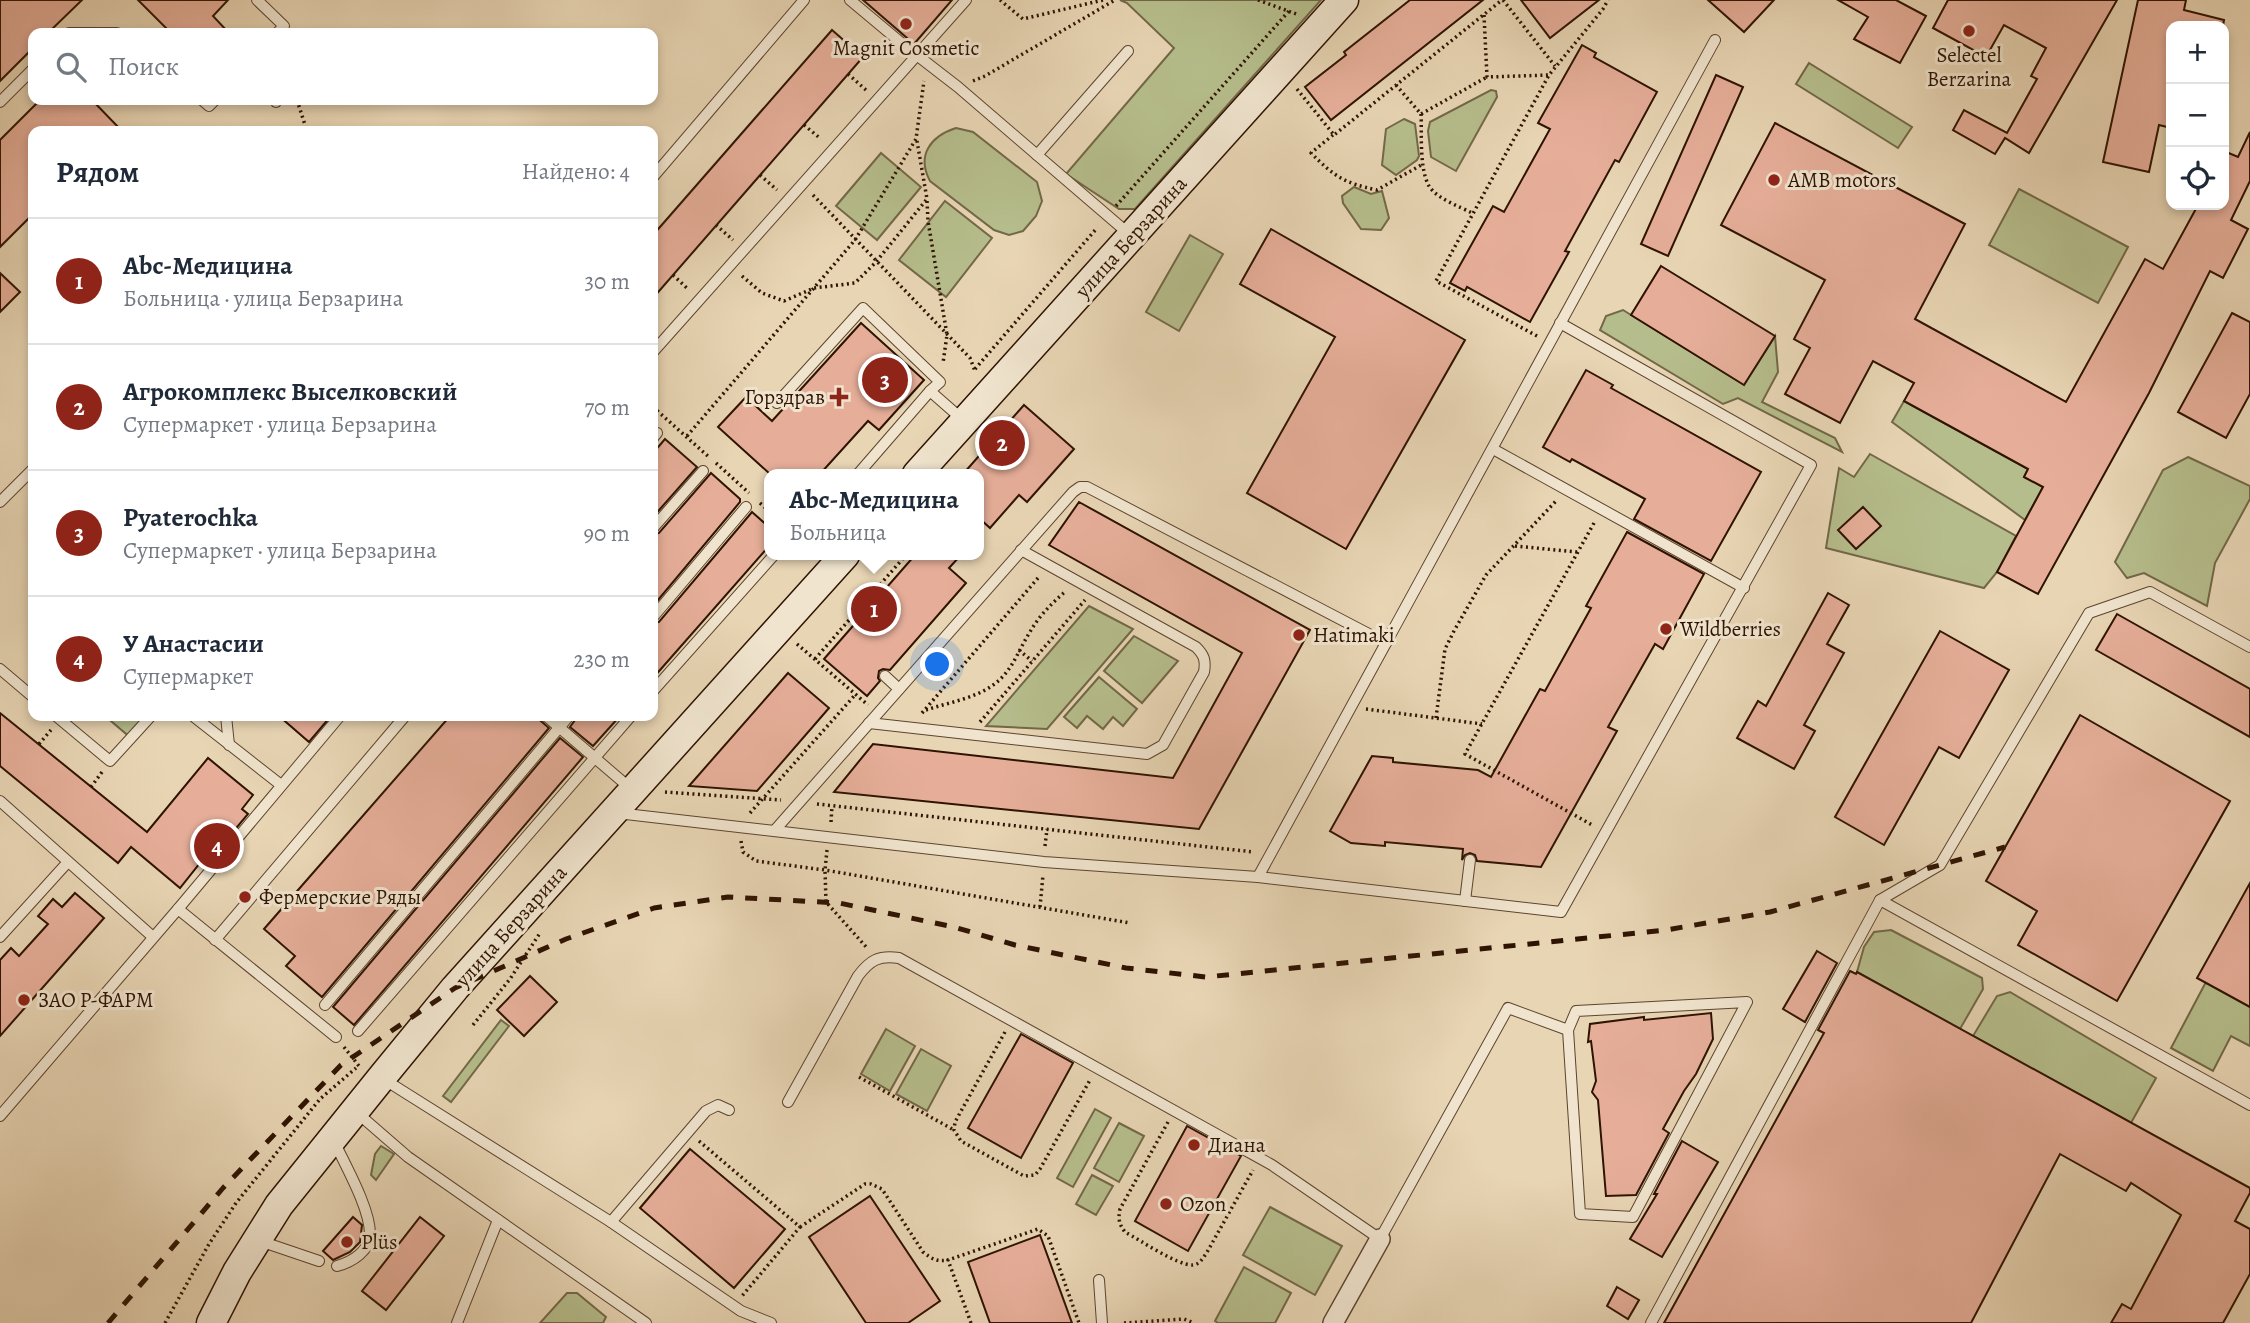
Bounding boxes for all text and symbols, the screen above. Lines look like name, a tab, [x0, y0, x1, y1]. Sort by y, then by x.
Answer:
marker: Magnit Cosmetic	[898, 16, 914, 32]
map controls	[2166, 21, 2229, 210]
button: +	[2166, 21, 2229, 84]
marker: Selectel Berzarina	[1961, 23, 1977, 39]
search box	[28, 28, 658, 105]
place label: Magnit Cosmetic	[833, 34, 979, 62]
place label: Selectel Berzarina	[1927, 41, 2011, 93]
icon: search	[52, 48, 90, 86]
text: Поиск	[108, 49, 179, 84]
button: −	[2166, 84, 2229, 147]
button: locate	[2166, 147, 2229, 210]
text: Рядом	[56, 152, 139, 192]
text: Найдено: 4	[522, 156, 630, 187]
place label: AMB motors	[1787, 166, 1897, 194]
street label: улица Берзарина	[1068, 170, 1193, 305]
marker: AMB motors	[1766, 172, 1782, 188]
text: Abc-Медицина	[123, 248, 293, 283]
text: 1	[75, 266, 83, 297]
text: 30 m	[584, 266, 630, 297]
text: Больница · улица Берзарина	[123, 283, 403, 314]
pin: 3	[862, 354, 908, 406]
text: Агрокомплекс Выселковский	[123, 374, 457, 409]
place label: Горздрав	[744, 383, 825, 411]
marker: Горздрав	[831, 389, 847, 405]
text: 2	[73, 392, 85, 423]
text: 70 m	[584, 392, 630, 423]
text: Супермаркет · улица Берзарина	[123, 409, 437, 440]
pin: 2	[979, 417, 1025, 469]
popup	[764, 469, 984, 560]
text: Abc-Медицина	[789, 482, 959, 517]
text: Pyaterochka	[123, 500, 258, 535]
text: Больница	[789, 517, 886, 548]
text: 3	[74, 518, 84, 549]
text: 90 m	[584, 518, 630, 549]
text: Супермаркет · улица Берзарина	[123, 535, 437, 566]
pin: 1	[851, 583, 897, 635]
place label: Wildberries	[1679, 615, 1781, 643]
place label: Hatimaki	[1313, 621, 1395, 649]
marker: Wildberries	[1658, 621, 1674, 637]
text: У Анастасии	[123, 626, 264, 661]
marker: Hatimaki	[1291, 627, 1307, 643]
text: 4	[74, 644, 84, 675]
text: 230 m	[574, 644, 630, 675]
your location	[920, 647, 954, 681]
text: Супермаркет	[123, 661, 254, 692]
pin: 4	[194, 820, 240, 872]
street label: улица Берзарина	[448, 859, 573, 994]
place label: Фермерские Ряды	[259, 883, 421, 911]
marker: Фермерские Ряды	[237, 889, 253, 905]
place label: ЗАО Р-ФАРМ	[38, 986, 153, 1014]
marker: ЗАО Р-ФАРМ	[16, 992, 32, 1008]
place label: Диана	[1208, 1131, 1266, 1159]
marker: Диана	[1186, 1137, 1202, 1153]
place label: Ozon	[1180, 1190, 1226, 1218]
marker: Ozon	[1158, 1196, 1174, 1212]
place label: Plüs	[361, 1228, 398, 1256]
marker: Plüs	[339, 1234, 355, 1250]

